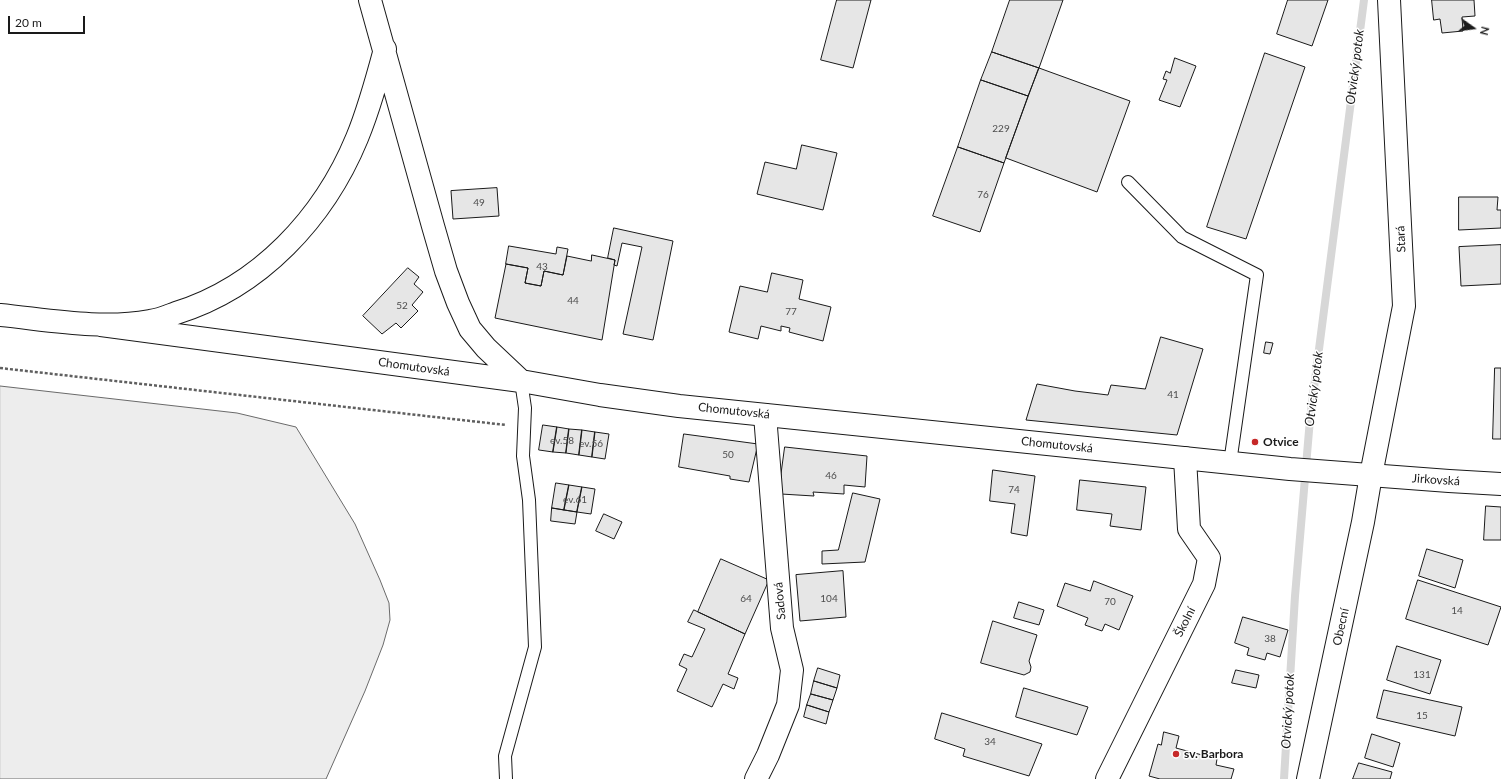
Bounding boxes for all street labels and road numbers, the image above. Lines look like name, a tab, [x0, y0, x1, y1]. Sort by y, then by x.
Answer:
street label: Stará	[1393, 225, 1409, 253]
street label: Chomutovská	[377, 355, 451, 379]
street label: Chomutovská	[697, 400, 771, 422]
street label: Chomutovská	[1020, 434, 1094, 456]
street label: Jirkovská	[1412, 471, 1460, 489]
street label: Sadová	[771, 582, 789, 620]
street label: Školní	[1171, 605, 1199, 639]
street label: Obecní	[1330, 607, 1352, 647]

